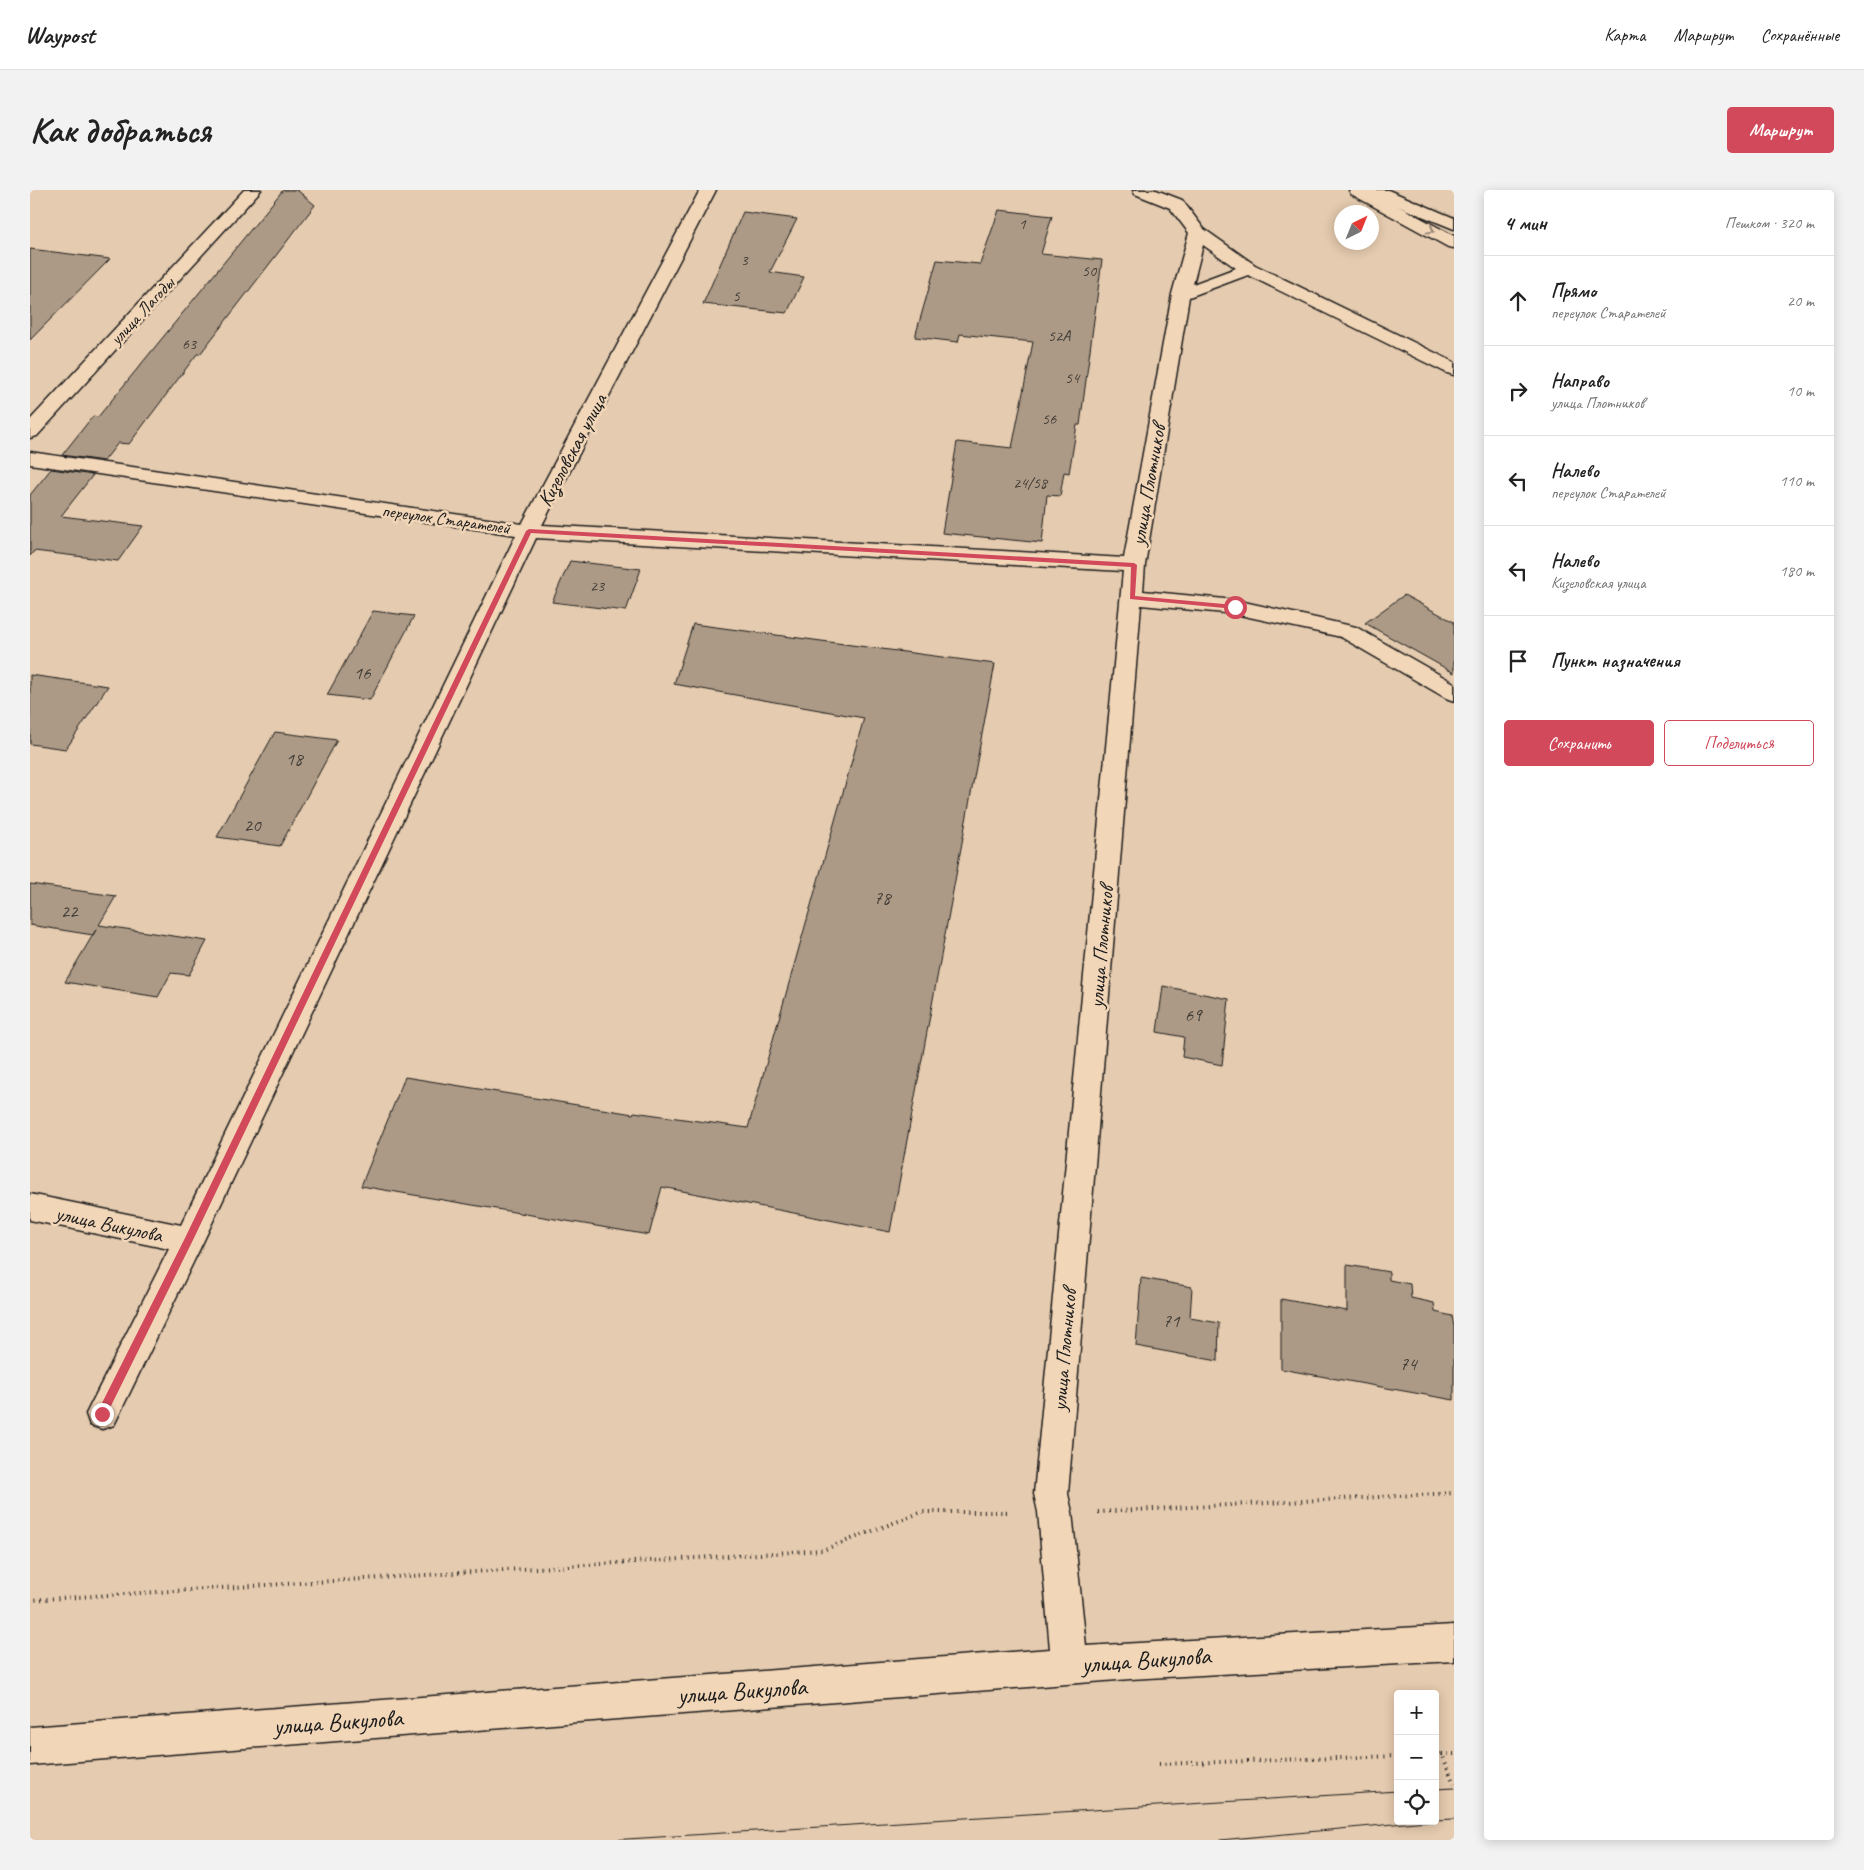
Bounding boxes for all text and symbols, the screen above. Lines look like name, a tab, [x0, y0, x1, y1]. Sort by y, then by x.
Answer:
text: Waypost	[25, 20, 95, 50]
text: Карта	[1604, 24, 1645, 46]
text: Маршрут	[1673, 24, 1733, 46]
text: Сохранённые	[1761, 24, 1839, 46]
button: Маршрут	[1727, 107, 1834, 153]
text: Как добраться	[30, 108, 211, 153]
north arrow	[1334, 205, 1379, 250]
text: 4 мин	[1504, 210, 1547, 236]
text: Пешком · 320 m	[1725, 213, 1814, 233]
house number: 1	[1018, 214, 1026, 234]
one-way arrow	[1426, 224, 1435, 234]
house number: 3	[740, 250, 749, 270]
house number: 50	[1082, 261, 1098, 281]
street label: улица Лагоды	[104, 271, 180, 350]
text: Прямо	[1551, 279, 1596, 303]
house number: 5	[732, 286, 740, 306]
icon: ahead	[1504, 287, 1532, 315]
text: 20 m	[1787, 291, 1814, 311]
text: переулок Старателей	[1551, 303, 1666, 323]
house number: 52А	[1048, 326, 1071, 346]
house number: 63	[182, 334, 198, 354]
house number: 54	[1065, 368, 1081, 388]
text: Направо	[1551, 369, 1609, 393]
icon: right	[1504, 377, 1532, 405]
text: 10 m	[1787, 381, 1814, 401]
street label: Кизеловская улица	[531, 388, 614, 511]
text: улица Плотников	[1551, 393, 1644, 413]
house number: 56	[1042, 409, 1057, 429]
street label: улица Плотников	[1124, 418, 1172, 549]
text: Налево	[1551, 459, 1599, 483]
icon: left	[1504, 467, 1532, 495]
text: 110 m	[1780, 471, 1814, 491]
house number: 24/58	[1013, 473, 1049, 493]
text: переулок Старателей	[1551, 483, 1666, 503]
street label: переулок Старателей	[381, 499, 513, 539]
text: Налево	[1551, 549, 1599, 573]
icon: left	[1504, 557, 1532, 585]
text: 180 m	[1780, 561, 1814, 581]
text: Кизеловская улица	[1551, 573, 1646, 593]
house number: 23	[590, 576, 606, 596]
route start	[1224, 596, 1247, 619]
icon: arrive	[1504, 647, 1532, 675]
text: Пункт назначения	[1551, 649, 1680, 673]
house number: 16	[353, 661, 372, 685]
button: Сохранить	[1504, 720, 1654, 766]
button: Поделиться	[1664, 720, 1814, 766]
house number: 18	[285, 747, 305, 771]
house number: 20	[243, 813, 262, 837]
street label: улица Плотников	[1083, 880, 1120, 1011]
house number: 78	[873, 886, 893, 910]
house number: 22	[60, 899, 79, 923]
house number: 69	[1184, 1003, 1203, 1027]
street label: улица Викулова	[51, 1200, 167, 1248]
street label: улица Плотников	[1046, 1283, 1083, 1414]
house number: 71	[1162, 1309, 1181, 1333]
house number: 74	[1399, 1352, 1419, 1376]
route end	[91, 1403, 114, 1426]
street label: улица Викулова	[1078, 1639, 1214, 1681]
street label: улица Викулова	[674, 1670, 810, 1712]
map controls	[1394, 1690, 1439, 1825]
button: +	[1394, 1690, 1439, 1735]
street label: улица Викулова	[270, 1701, 406, 1743]
button: −	[1394, 1735, 1439, 1780]
button: locate	[1394, 1780, 1439, 1825]

